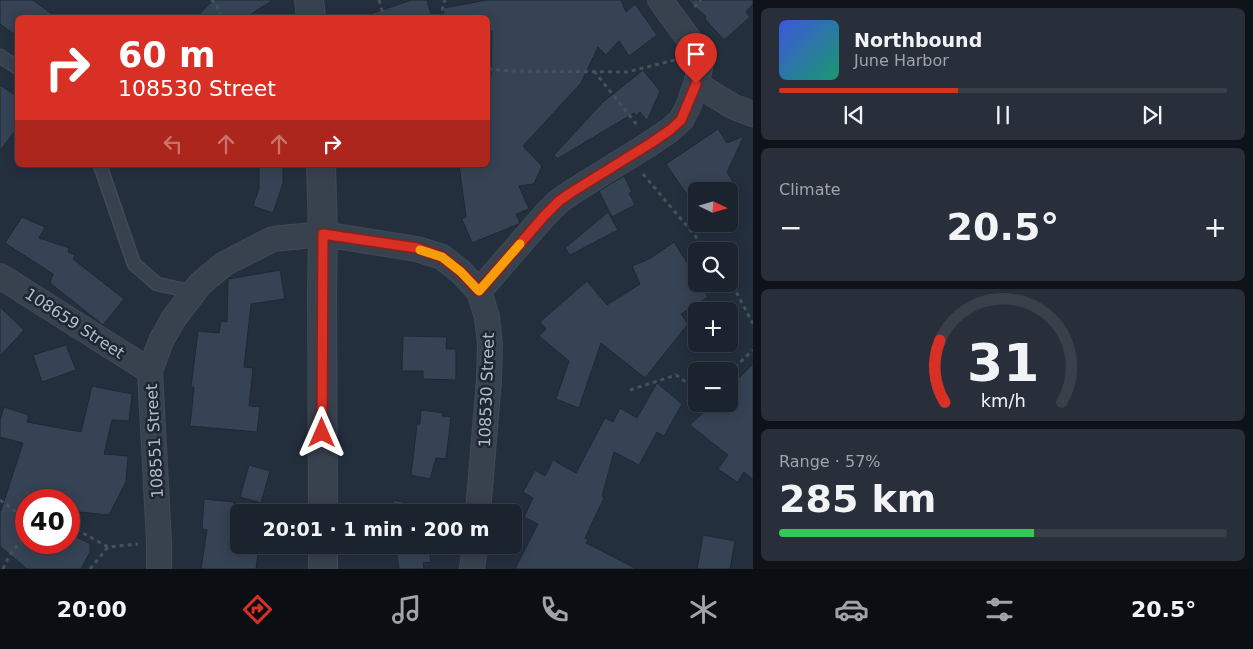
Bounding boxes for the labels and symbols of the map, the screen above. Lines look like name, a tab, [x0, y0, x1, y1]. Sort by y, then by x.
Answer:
pin	[675, 33, 717, 84]
north arrow	[688, 182, 738, 232]
street label: 108659 Street	[21, 284, 128, 363]
street label: 108530 Street	[475, 332, 498, 448]
street label: 108551 Street	[142, 383, 167, 499]
position arrow	[295, 406, 347, 458]
speed limit sign: 40	[15, 489, 80, 554]

